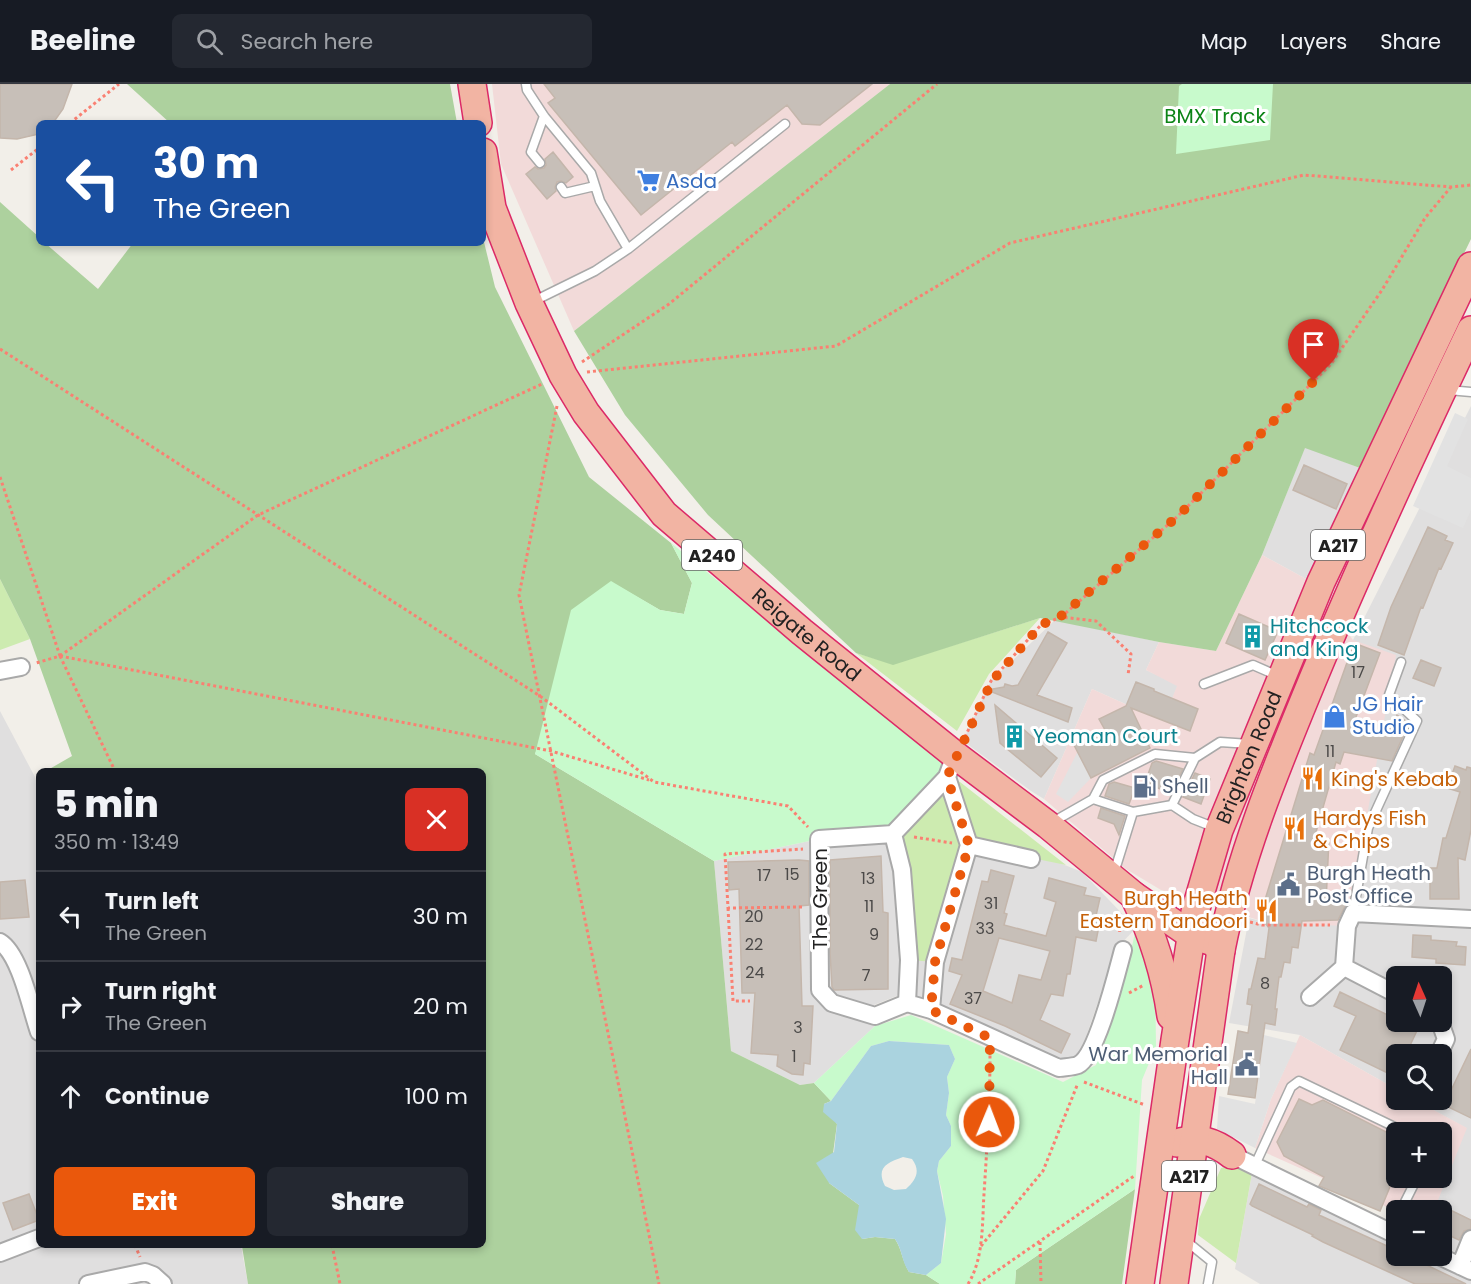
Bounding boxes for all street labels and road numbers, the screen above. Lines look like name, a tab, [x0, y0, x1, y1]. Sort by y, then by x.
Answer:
road number: A217	[1311, 530, 1365, 560]
road number: A240	[682, 540, 742, 570]
street label: Reigate Road	[746, 581, 867, 688]
street label: Brighton Road	[1209, 687, 1289, 828]
street label: The Green	[806, 848, 834, 950]
road number: A217	[1162, 1161, 1216, 1191]

